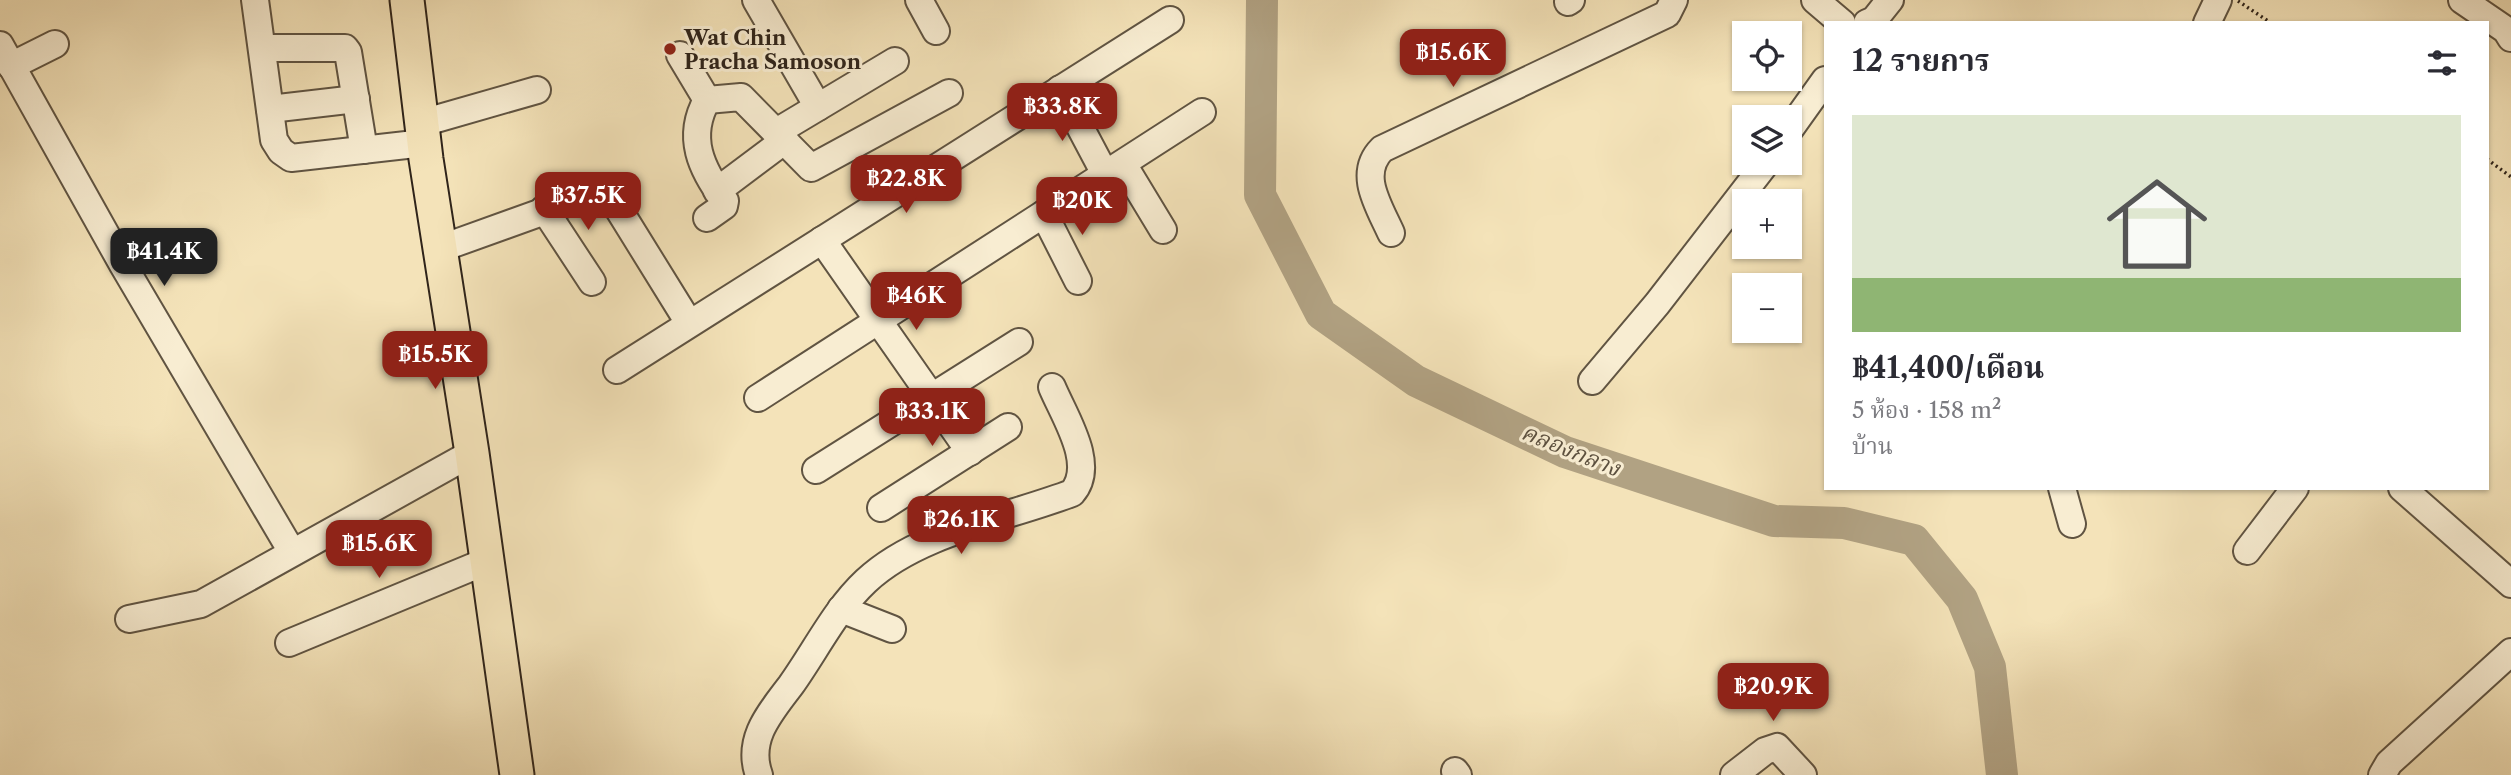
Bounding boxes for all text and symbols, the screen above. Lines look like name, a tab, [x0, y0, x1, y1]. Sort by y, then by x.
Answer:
map controls	[1732, 21, 1802, 343]
button: locate	[1732, 21, 1802, 91]
place label: Wat Chin Pracha Samoson	[683, 25, 862, 74]
pin: ฿15.6K	[1396, 29, 1510, 89]
text: ฿15.6K	[1416, 38, 1490, 66]
marker: Wat Chin Pracha Samoson	[662, 41, 678, 57]
text: 12 รายการ	[1852, 42, 1990, 79]
icon: filters	[2423, 44, 2461, 82]
pin: ฿33.8K	[1005, 83, 1119, 143]
text: ฿33.8K	[1023, 92, 1101, 120]
button: layers	[1732, 105, 1802, 175]
pin: ฿22.8K	[849, 156, 963, 215]
icon: home	[2094, 161, 2220, 287]
text: ฿22.8K	[867, 164, 945, 192]
pin: ฿37.5K	[531, 173, 645, 232]
pin: ฿20K	[1041, 177, 1123, 237]
text: ฿37.5K	[551, 181, 625, 209]
text: ฿20K	[1052, 186, 1112, 214]
button: +	[1732, 189, 1802, 259]
pin: ฿41.4K	[107, 229, 221, 288]
text: ฿41.4K	[126, 237, 202, 265]
pin: ฿46K	[875, 272, 957, 332]
button: −	[1732, 273, 1802, 343]
text: ฿46K	[887, 281, 945, 309]
pin: ฿15.5K	[378, 332, 492, 391]
text: ฿15.5K	[398, 340, 472, 368]
text: ฿41,400/เดือน	[1852, 349, 2044, 386]
pin: ฿33.1K	[875, 388, 989, 448]
text: 5 ห้อง · 158 m²	[1852, 396, 2001, 424]
text: ฿33.1K	[895, 397, 969, 425]
water label: คลองกลาง	[1518, 418, 1626, 483]
text: บ้าน	[1852, 432, 1893, 460]
pin: ฿26.1K	[904, 496, 1018, 556]
text: ฿26.1K	[923, 505, 999, 533]
pin: ฿15.6K	[322, 520, 436, 580]
text: ฿15.6K	[342, 529, 416, 557]
pin: ฿20.9K	[1716, 664, 1830, 723]
text: ฿20.9K	[1734, 672, 1812, 700]

